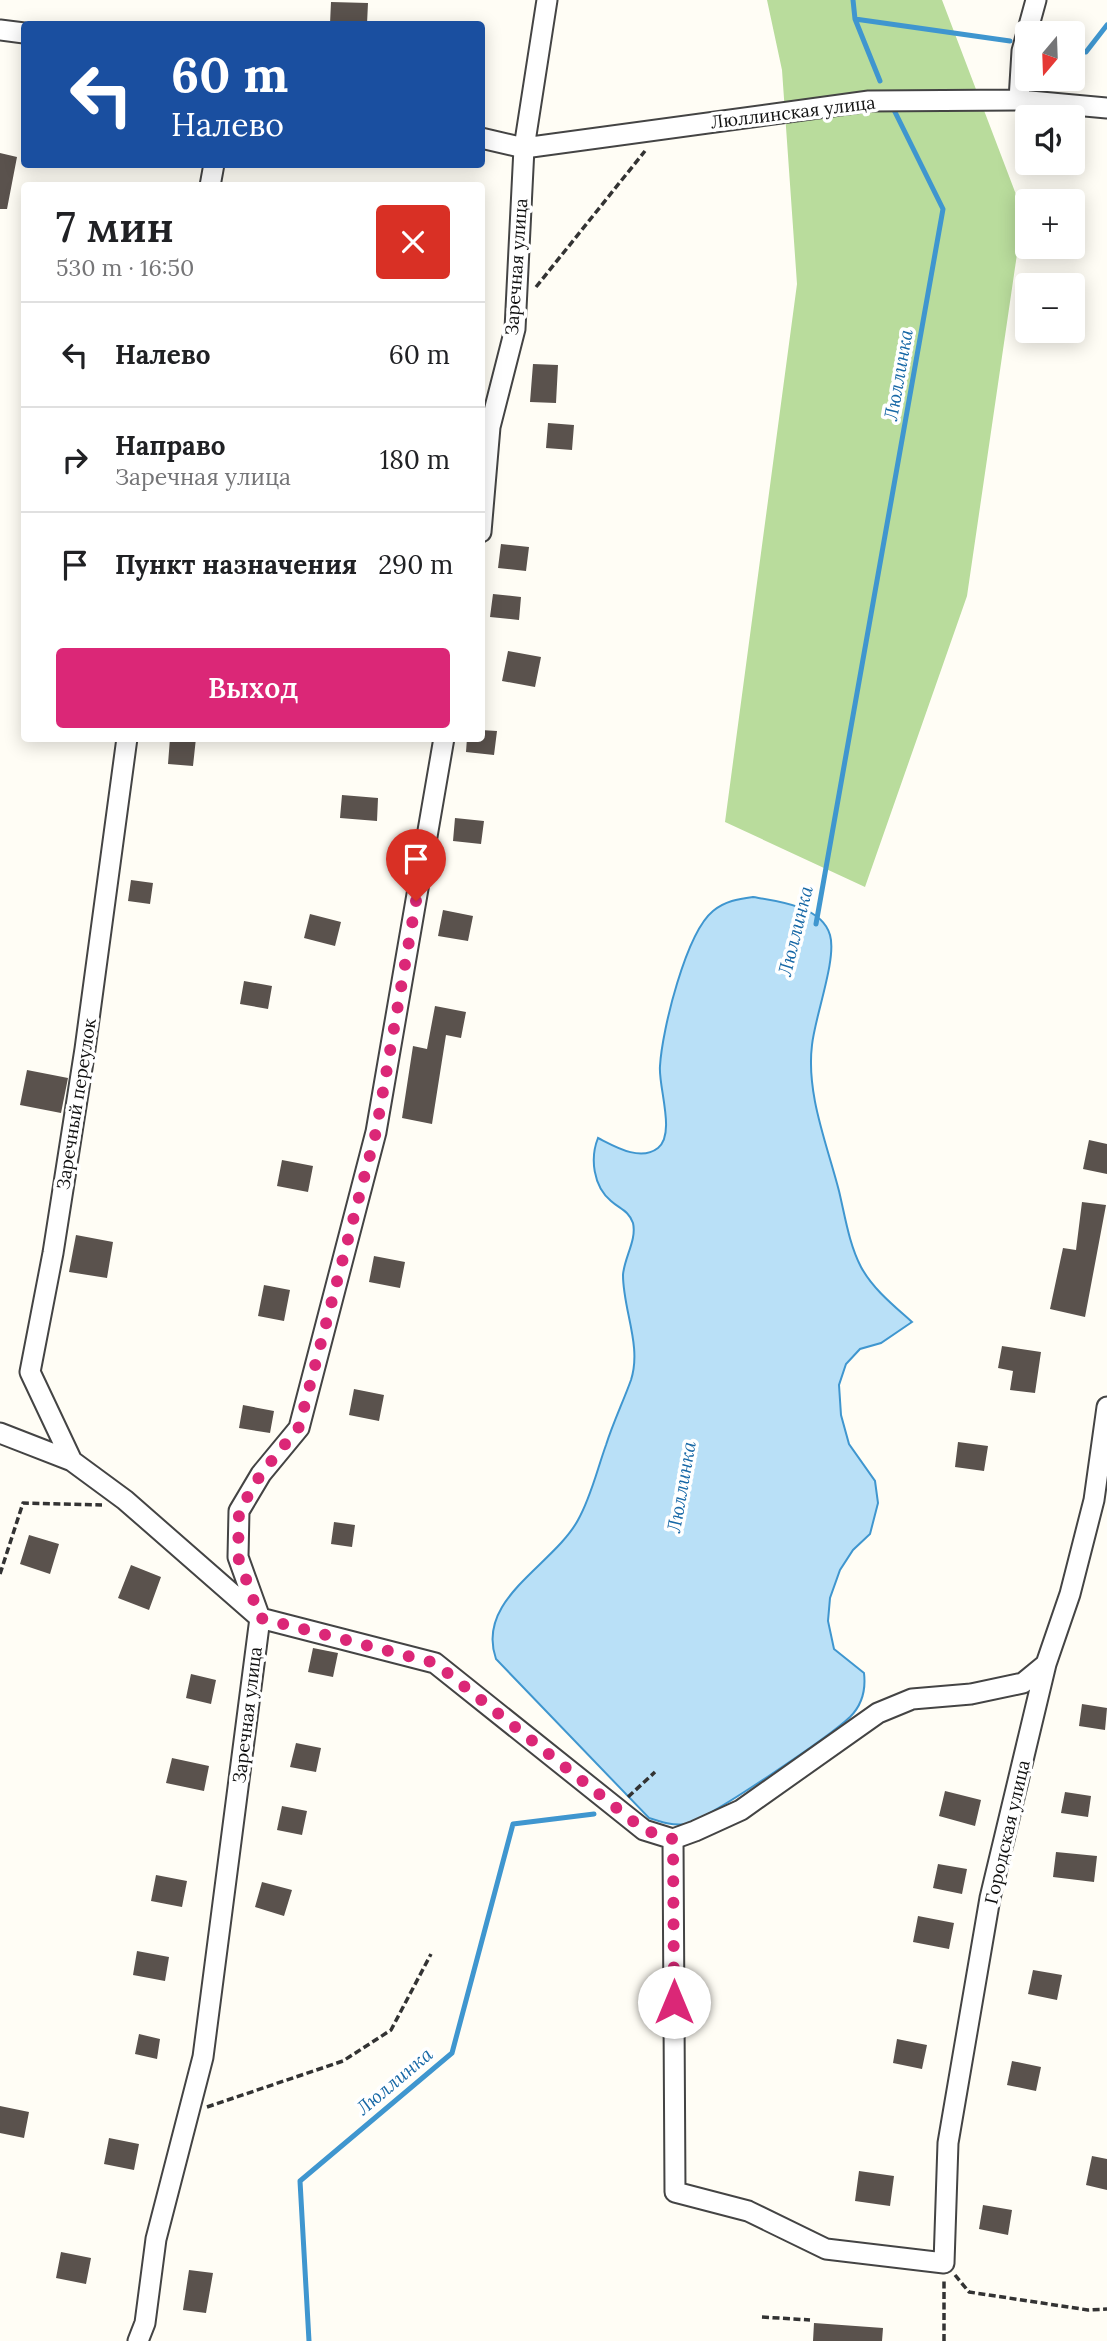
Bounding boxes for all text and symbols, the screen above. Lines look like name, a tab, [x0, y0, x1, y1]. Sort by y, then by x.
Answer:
north arrow	[1015, 21, 1085, 91]
map controls	[1015, 21, 1085, 343]
text: 60 m	[171, 43, 288, 105]
icon: left	[56, 49, 147, 140]
street label: Люллинская улица	[709, 90, 877, 134]
text: Налево	[171, 104, 284, 145]
button: sound	[1015, 105, 1085, 175]
button: +	[1015, 189, 1085, 259]
street label: Заречная улица	[500, 198, 532, 336]
text: 7 мин	[56, 200, 174, 254]
button: close	[376, 205, 450, 279]
text: 530 m · 16:50	[56, 253, 194, 282]
button: −	[1015, 273, 1085, 343]
water label: Люллинка	[878, 327, 918, 423]
icon: left	[56, 336, 94, 374]
text: Налево	[115, 338, 211, 371]
text: 60 m	[389, 338, 450, 371]
text: Направо	[115, 429, 226, 462]
icon: right	[56, 441, 94, 479]
text: 180 m	[380, 443, 450, 476]
text: Заречная улица	[115, 462, 291, 491]
icon: arrive	[56, 546, 94, 584]
text: Пункт назначения	[115, 548, 357, 581]
text: 290 m	[378, 548, 453, 581]
button: Выход	[56, 648, 450, 728]
pin	[386, 829, 446, 901]
icon: arrive	[397, 840, 435, 878]
water label: Люллинка	[772, 883, 818, 979]
street label: Заречный переулок	[51, 1016, 101, 1191]
water label: Люллинка	[661, 1439, 701, 1535]
street label: Заречная улица	[227, 1645, 267, 1785]
street label: Городская улица	[979, 1758, 1035, 1906]
position arrow	[637, 1965, 711, 2039]
water label: Люллинка	[351, 2042, 438, 2120]

